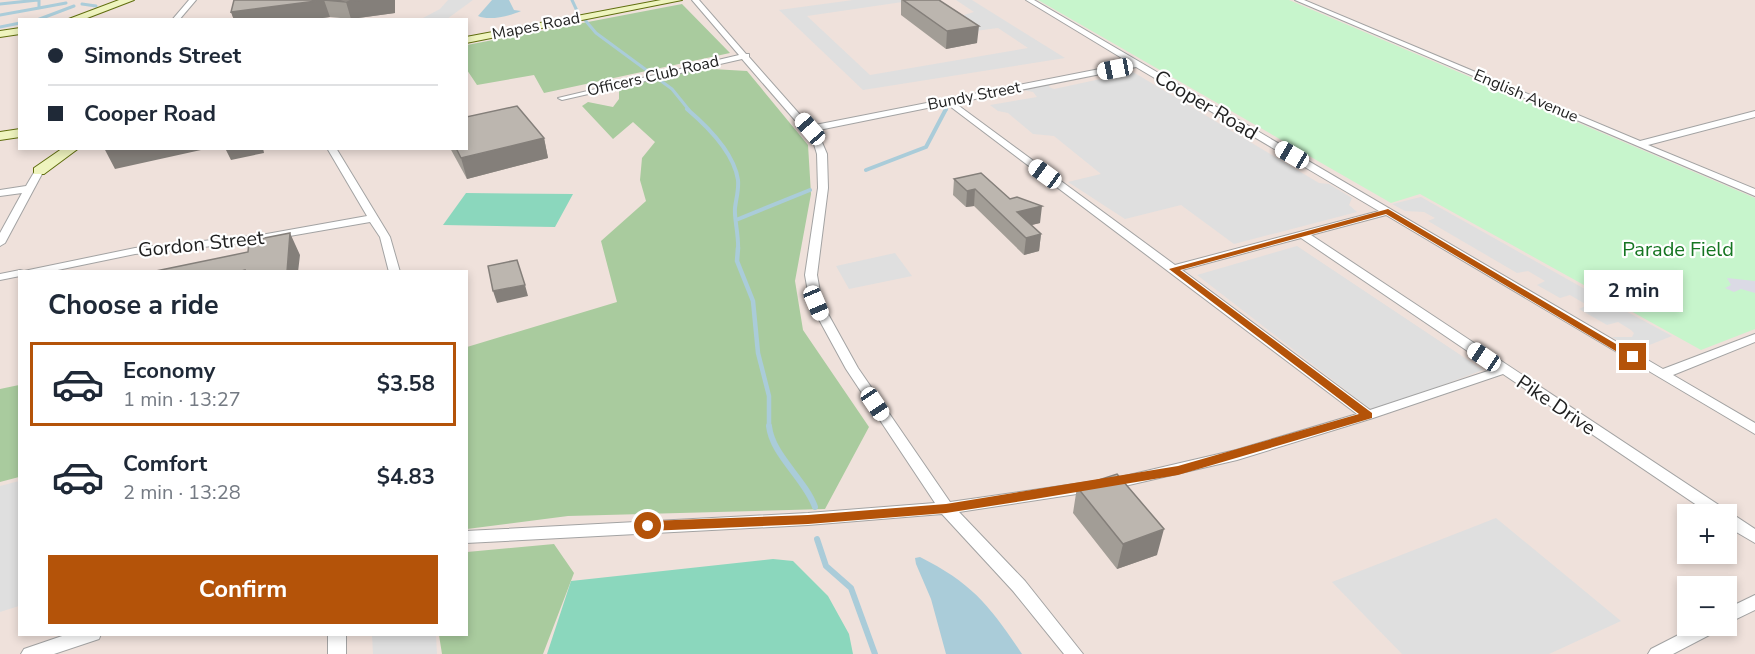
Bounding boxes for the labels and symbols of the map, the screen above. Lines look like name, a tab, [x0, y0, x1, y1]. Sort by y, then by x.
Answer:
street label: Mapes Road	[490, 7, 582, 45]
street label: Officers Club Road	[585, 50, 721, 102]
car	[1096, 57, 1134, 81]
street label: Cooper Road	[1149, 64, 1263, 146]
street label: English Avenue	[1470, 64, 1582, 128]
street label: Bundy Street	[926, 76, 1023, 116]
car	[791, 110, 829, 148]
car	[1272, 138, 1312, 172]
car	[1025, 156, 1065, 192]
street label: Gordon Street	[137, 224, 266, 264]
park label: Parade Field	[1622, 236, 1734, 263]
callout: 2 min	[1584, 270, 1682, 312]
car	[801, 283, 831, 323]
car	[1464, 339, 1504, 375]
route end	[1619, 343, 1646, 370]
street label: Pike Drive	[1511, 369, 1601, 441]
car	[857, 384, 893, 424]
route start	[634, 512, 661, 539]

